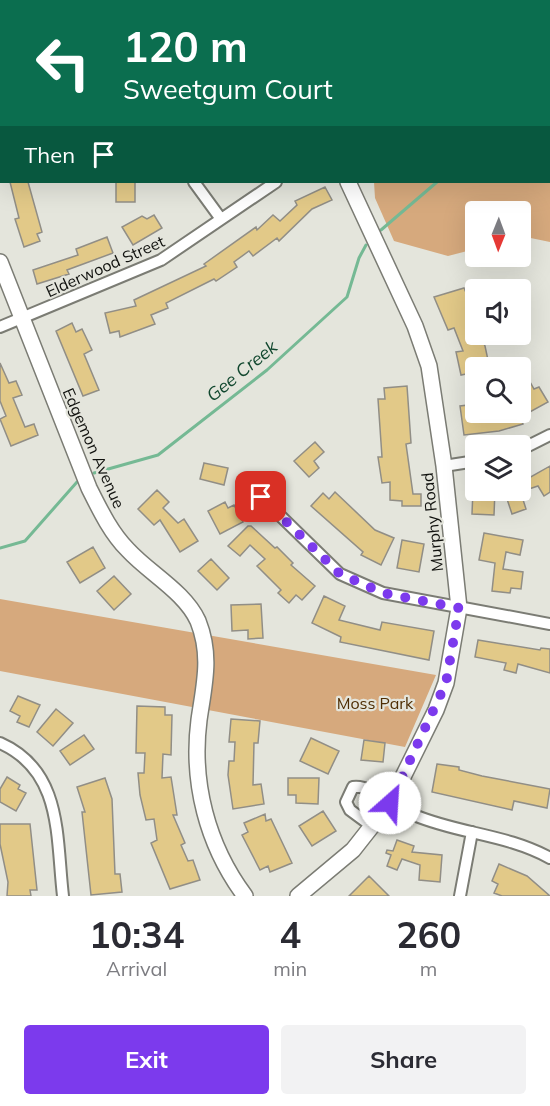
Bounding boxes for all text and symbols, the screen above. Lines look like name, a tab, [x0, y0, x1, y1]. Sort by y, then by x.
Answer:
text: 120 m	[123, 20, 248, 73]
icon: left	[24, 24, 102, 102]
text: Sweetgum Court	[123, 72, 333, 106]
icon: arrive	[87, 138, 120, 171]
text: Then	[24, 141, 75, 169]
north arrow	[465, 201, 531, 267]
map controls	[465, 201, 531, 501]
street label: Elderwood Street	[43, 231, 168, 301]
button: sound	[465, 279, 531, 345]
water label: Gee Creek	[201, 334, 283, 406]
button: search	[465, 357, 531, 423]
street label: Edgemon Avenue	[58, 385, 130, 511]
button: layers	[465, 435, 531, 501]
pin	[235, 471, 286, 522]
street label: Murphy Road	[417, 471, 447, 573]
icon: arrive	[244, 480, 277, 513]
park label: Moss Park	[337, 693, 414, 713]
position arrow	[358, 771, 422, 835]
text: 10:34	[89, 912, 184, 957]
text: 4	[279, 912, 301, 957]
text: 260	[396, 912, 461, 957]
text: Arrival	[106, 956, 167, 981]
text: min	[273, 956, 307, 981]
text: m	[420, 956, 437, 981]
button: Exit	[24, 1025, 269, 1094]
button: Share	[281, 1025, 526, 1094]

